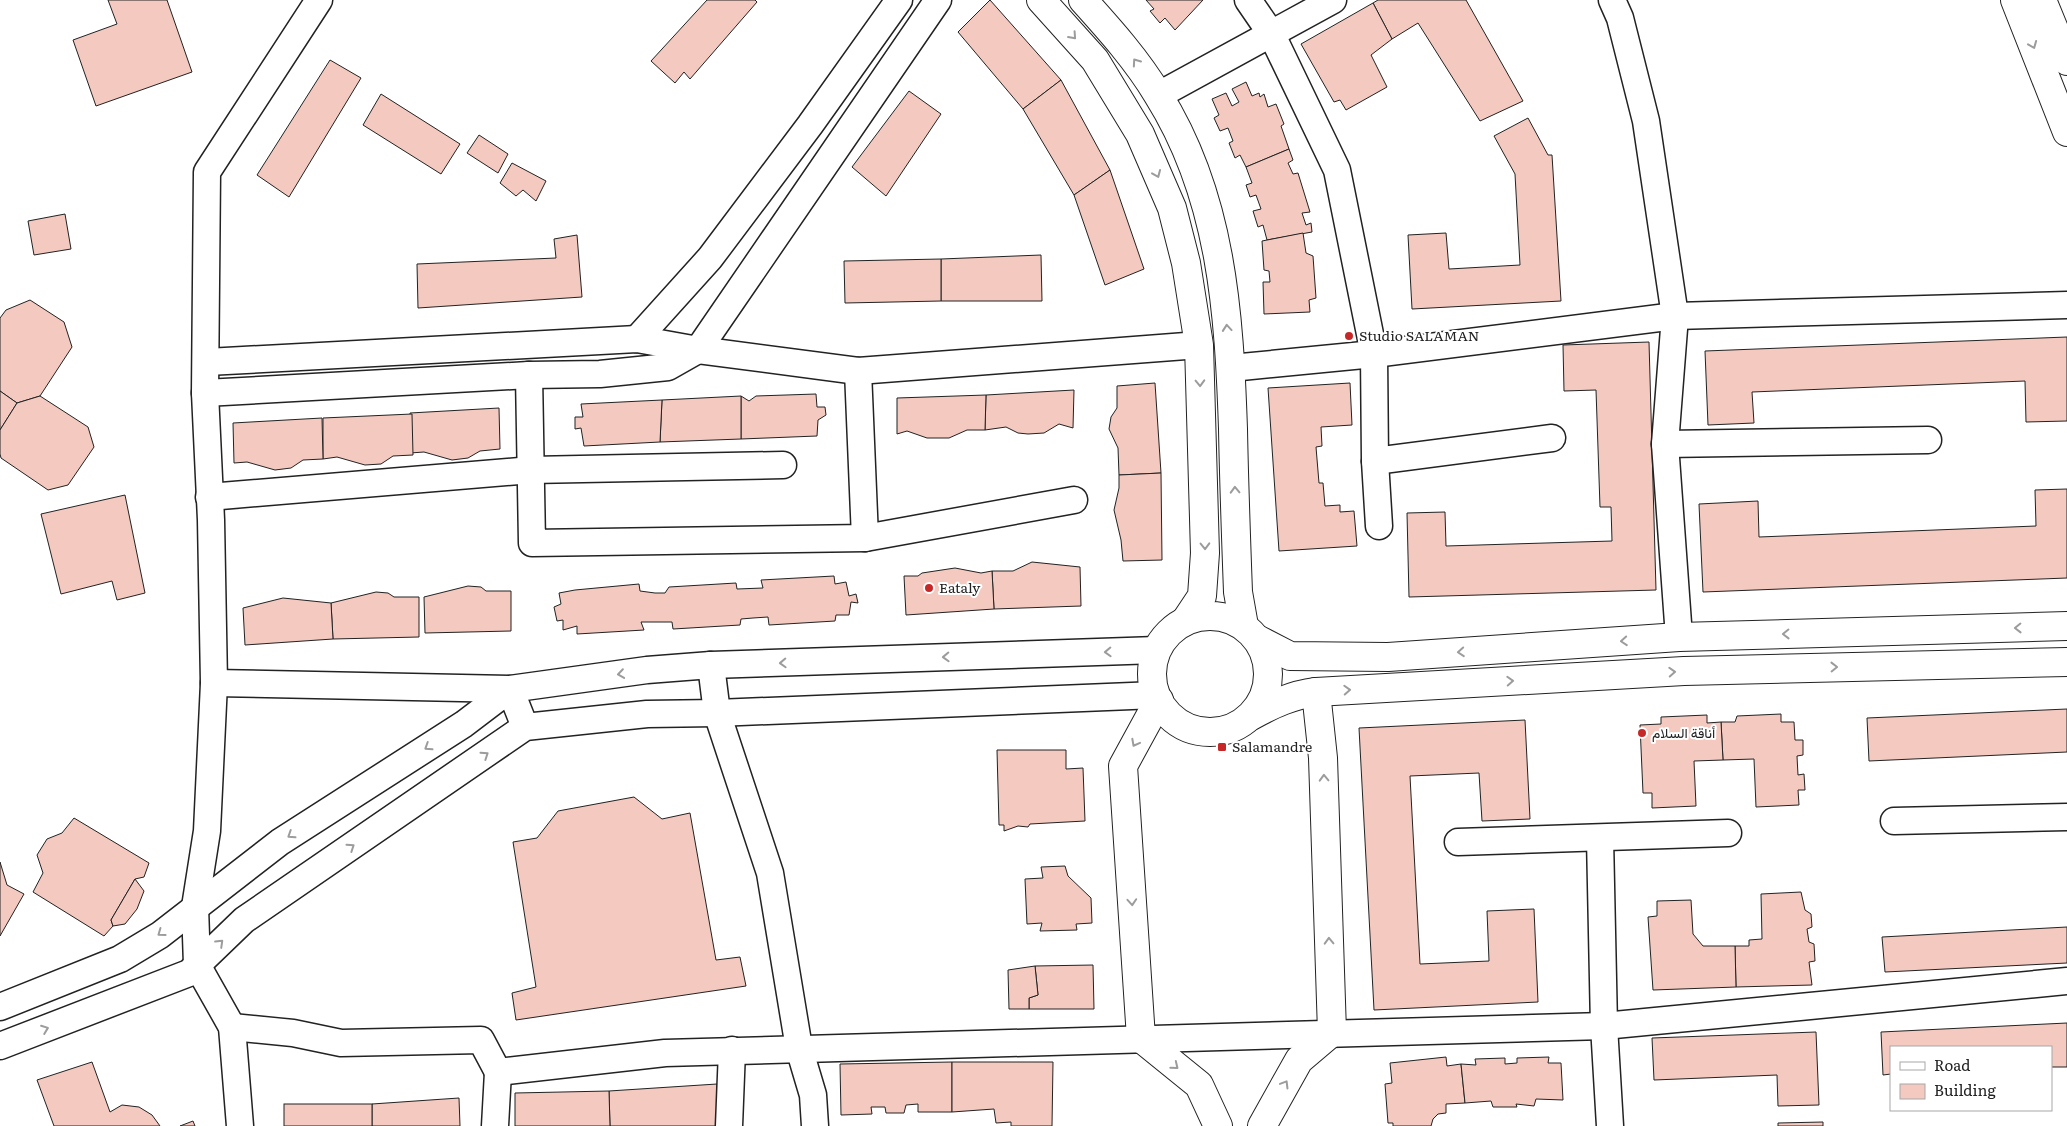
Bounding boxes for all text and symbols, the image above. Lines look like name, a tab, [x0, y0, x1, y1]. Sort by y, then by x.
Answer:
one-way arrow	[1067, 31, 1076, 40]
one-way arrow	[2026, 40, 2037, 49]
one-way arrow	[1133, 59, 1142, 68]
one-way arrow	[1151, 169, 1162, 178]
one-way arrow	[1222, 324, 1233, 332]
place label: Studio SALAMAN	[1359, 325, 1479, 345]
marker: Studio SALAMAN	[1343, 330, 1355, 342]
one-way arrow	[1195, 380, 1205, 388]
one-way arrow	[1229, 486, 1240, 494]
one-way arrow	[1199, 542, 1210, 550]
place label: Eataly	[939, 577, 981, 597]
marker: Eataly	[923, 582, 935, 594]
one-way arrow	[2014, 623, 2022, 634]
one-way arrow	[1782, 629, 1790, 640]
one-way arrow	[1619, 635, 1627, 646]
one-way arrow	[1104, 647, 1112, 657]
one-way arrow	[1457, 647, 1465, 658]
one-way arrow	[941, 652, 949, 663]
one-way arrow	[779, 658, 786, 668]
one-way arrow	[1830, 662, 1838, 673]
one-way arrow	[1668, 666, 1676, 677]
one-way arrow	[617, 668, 625, 678]
one-way arrow	[1506, 675, 1514, 686]
one-way arrow	[1344, 685, 1352, 696]
place label: أناقة السلام	[1652, 722, 1715, 742]
marker: أناقة السلام	[1636, 727, 1648, 739]
place label: Salamandre	[1232, 736, 1312, 756]
one-way arrow	[1132, 738, 1142, 747]
one-way arrow	[424, 741, 433, 750]
marker: Salamandre	[1216, 741, 1228, 753]
one-way arrow	[479, 752, 489, 761]
one-way arrow	[1318, 774, 1329, 782]
one-way arrow	[287, 829, 296, 838]
one-way arrow	[345, 844, 355, 853]
one-way arrow	[1127, 899, 1138, 907]
one-way arrow	[158, 927, 167, 936]
one-way arrow	[1324, 936, 1335, 944]
one-way arrow	[215, 940, 224, 949]
one-way arrow	[41, 1024, 49, 1034]
legend	[1890, 1046, 2052, 1111]
text: Road	[1934, 1053, 1970, 1076]
one-way arrow	[1169, 1060, 1178, 1068]
text: Building	[1934, 1078, 1996, 1101]
one-way arrow	[1279, 1080, 1289, 1089]

